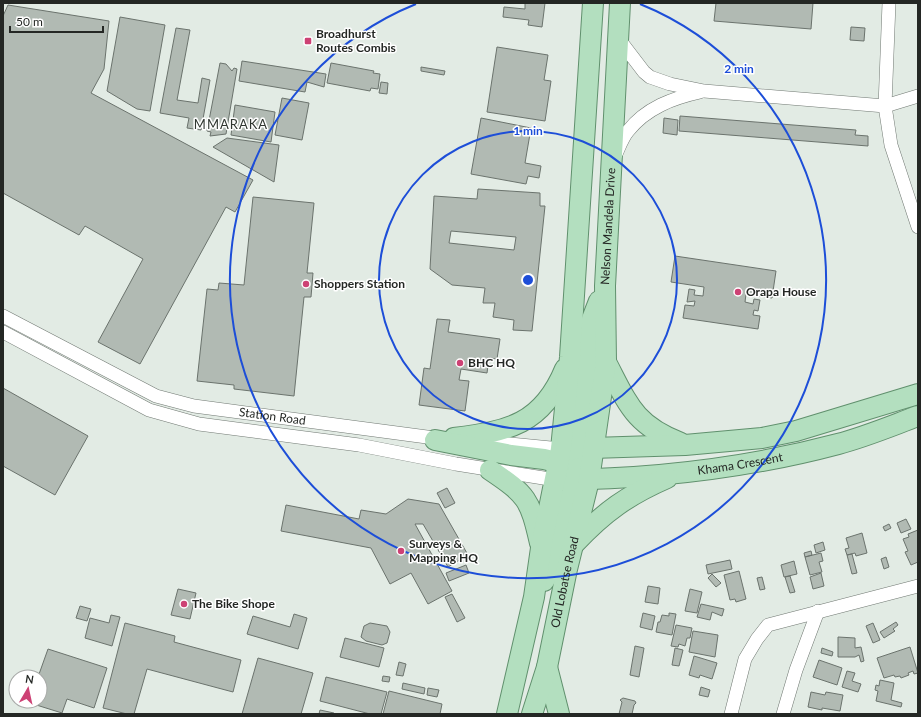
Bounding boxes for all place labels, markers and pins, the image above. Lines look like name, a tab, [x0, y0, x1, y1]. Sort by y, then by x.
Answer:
place label: Broadhurst Routes Combis	[316, 26, 396, 55]
marker: Broadhurst Routes Combis	[303, 36, 313, 46]
centre of rings	[521, 273, 535, 287]
place label: Shoppers Station	[314, 276, 405, 291]
marker: Shoppers Station	[301, 279, 311, 289]
place label: Orapa House	[746, 284, 817, 299]
marker: Orapa House	[733, 287, 743, 297]
place label: BHC HQ	[468, 355, 515, 370]
marker: BHC HQ	[455, 358, 465, 368]
place label: Surveys & Mapping HQ	[409, 536, 478, 565]
marker: Surveys & Mapping HQ	[396, 546, 406, 556]
place label: The Bike Shope	[192, 596, 275, 611]
marker: The Bike Shope	[179, 599, 189, 609]

